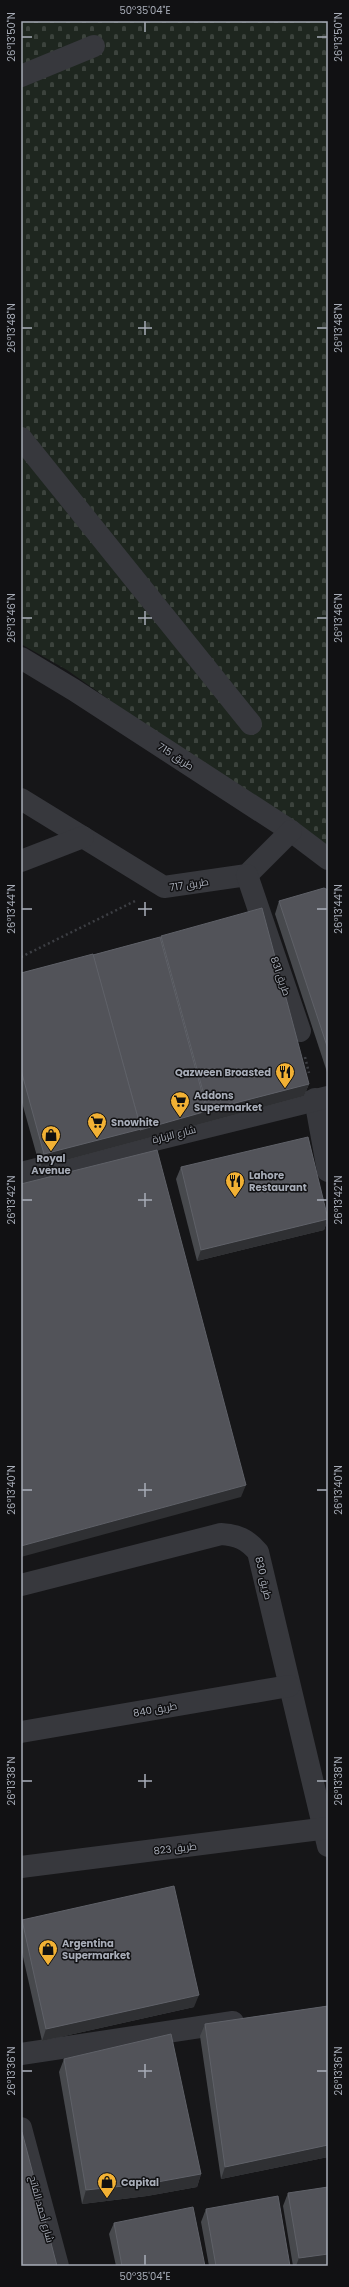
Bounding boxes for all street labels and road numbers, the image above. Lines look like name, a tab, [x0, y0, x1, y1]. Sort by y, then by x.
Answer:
street label: طريق 715	[155, 739, 197, 774]
street label: طريق 717	[168, 874, 210, 895]
street label: طريق 831	[267, 954, 294, 998]
street label: شارع الزبارة	[151, 1122, 198, 1147]
street label: طريق 830	[251, 1555, 276, 1601]
street label: طريق 840	[132, 1698, 178, 1721]
street label: طريق 823	[153, 1838, 198, 1859]
street label: شارع أحمد الفاتح	[25, 2174, 58, 2244]

